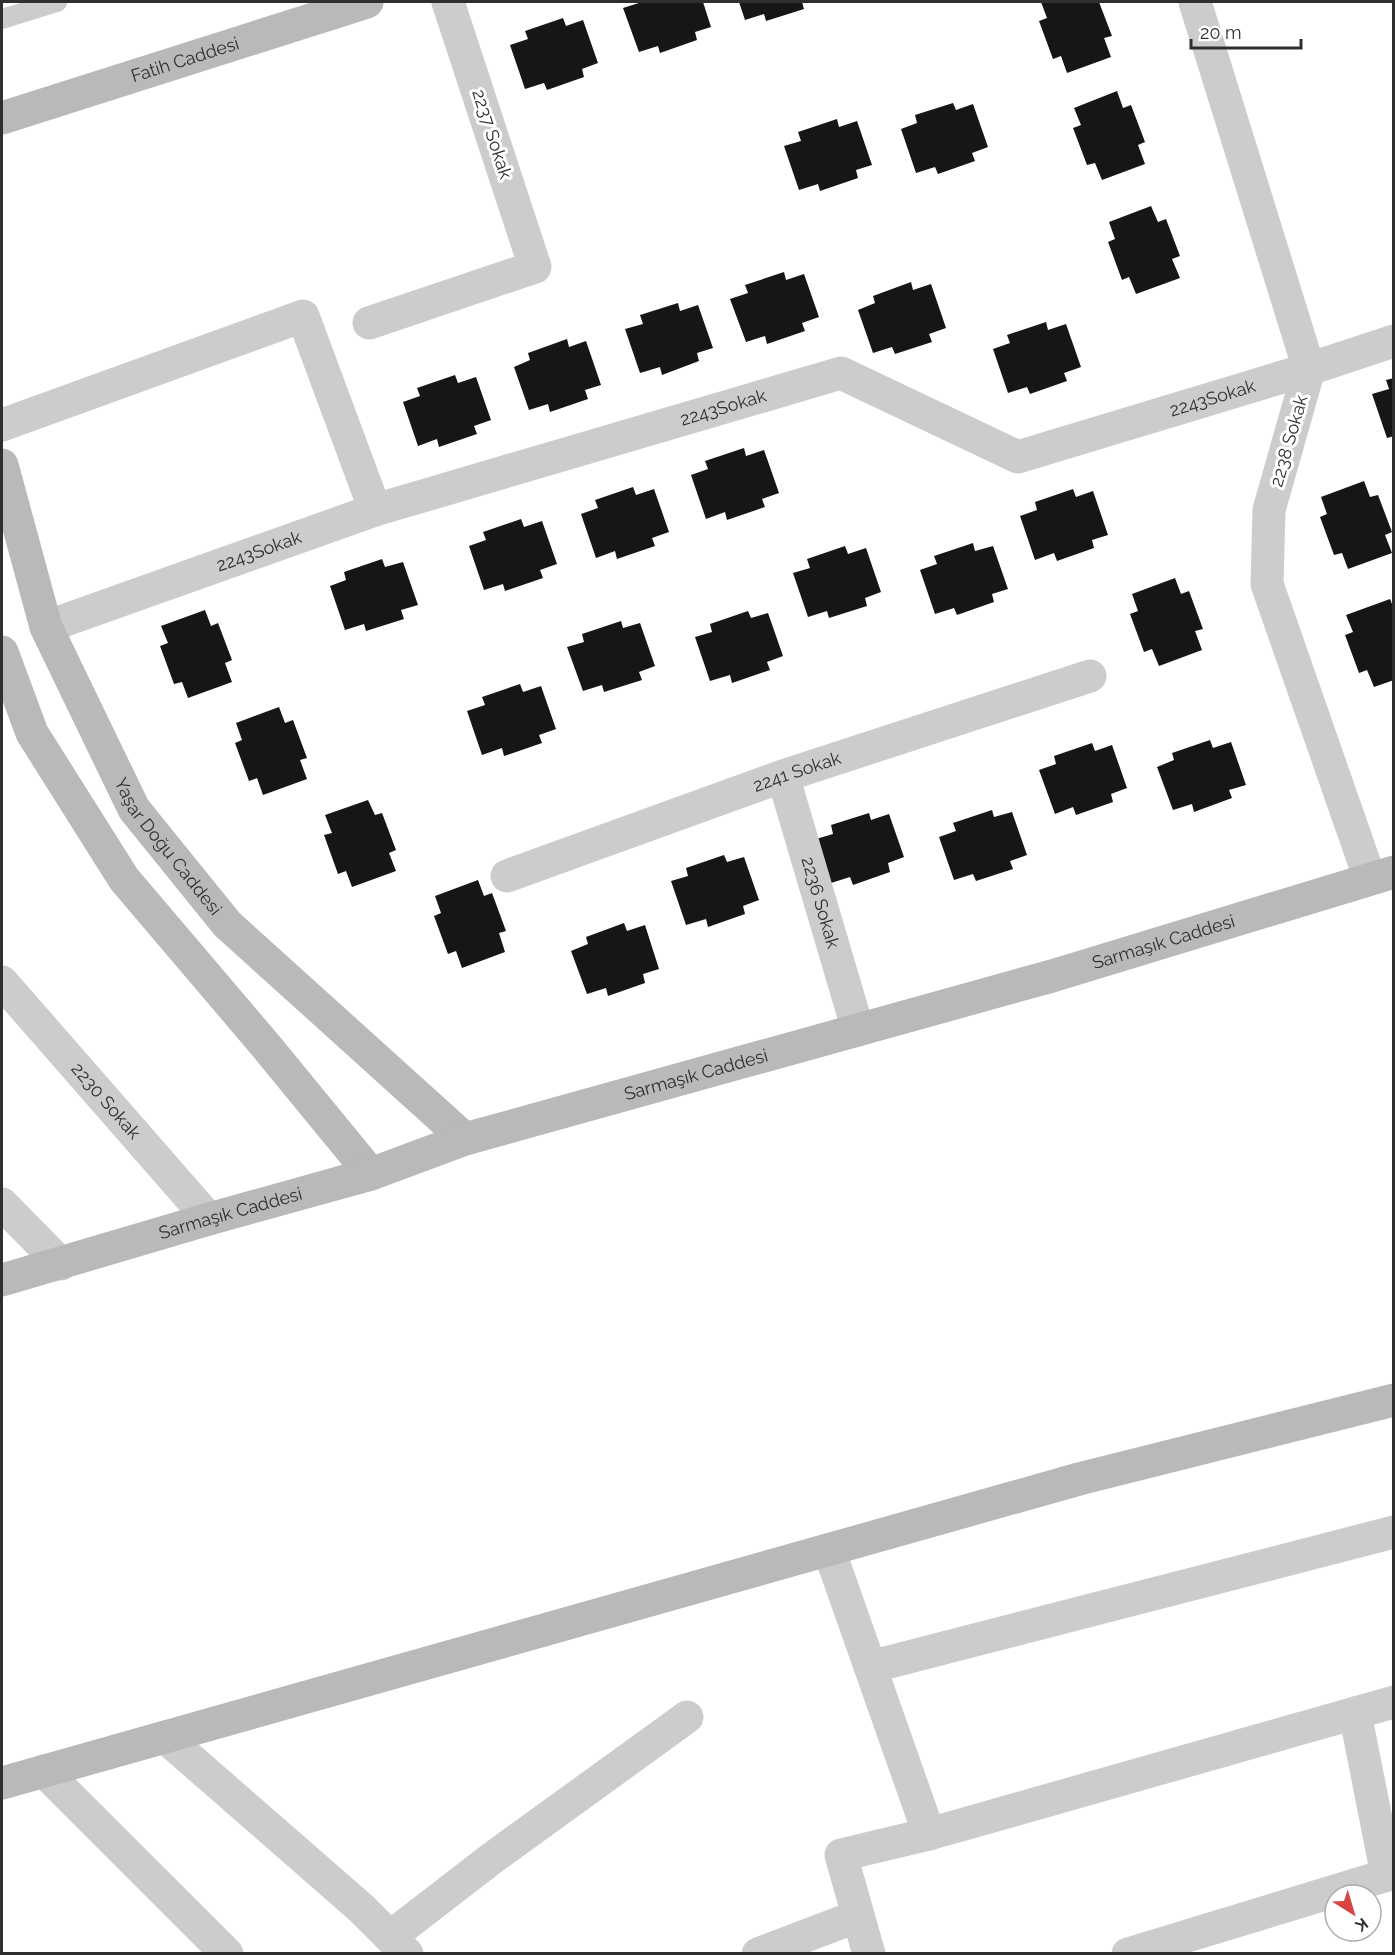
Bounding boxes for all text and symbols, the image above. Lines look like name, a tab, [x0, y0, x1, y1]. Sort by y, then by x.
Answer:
scale bar	[1191, 12, 1300, 50]
text: 20 m	[1200, 22, 1242, 43]
street label: Fatih Caddesi	[128, 32, 241, 86]
street label: 2237 Sokak	[468, 86, 517, 182]
street label: 2243Sokak	[1167, 375, 1258, 421]
street label: 2243Sokak	[677, 384, 769, 430]
street label: 2238 Sokak	[1265, 392, 1312, 489]
street label: 2243Sokak	[213, 526, 305, 576]
street label: 2241 Sokak	[750, 747, 844, 796]
street label: Yaşar Doğu Caddesi	[110, 774, 226, 919]
street label: 2236 Sokak	[797, 854, 844, 951]
street label: Sarmaşık Caddesi	[1090, 910, 1237, 973]
street label: Sarmaşık Caddesi	[622, 1044, 770, 1104]
street label: 2230 Sokak	[67, 1058, 146, 1144]
street label: Sarmaşık Caddesi	[156, 1183, 304, 1243]
north arrow	[1323, 1883, 1383, 1943]
text: K	[1352, 1914, 1372, 1936]

